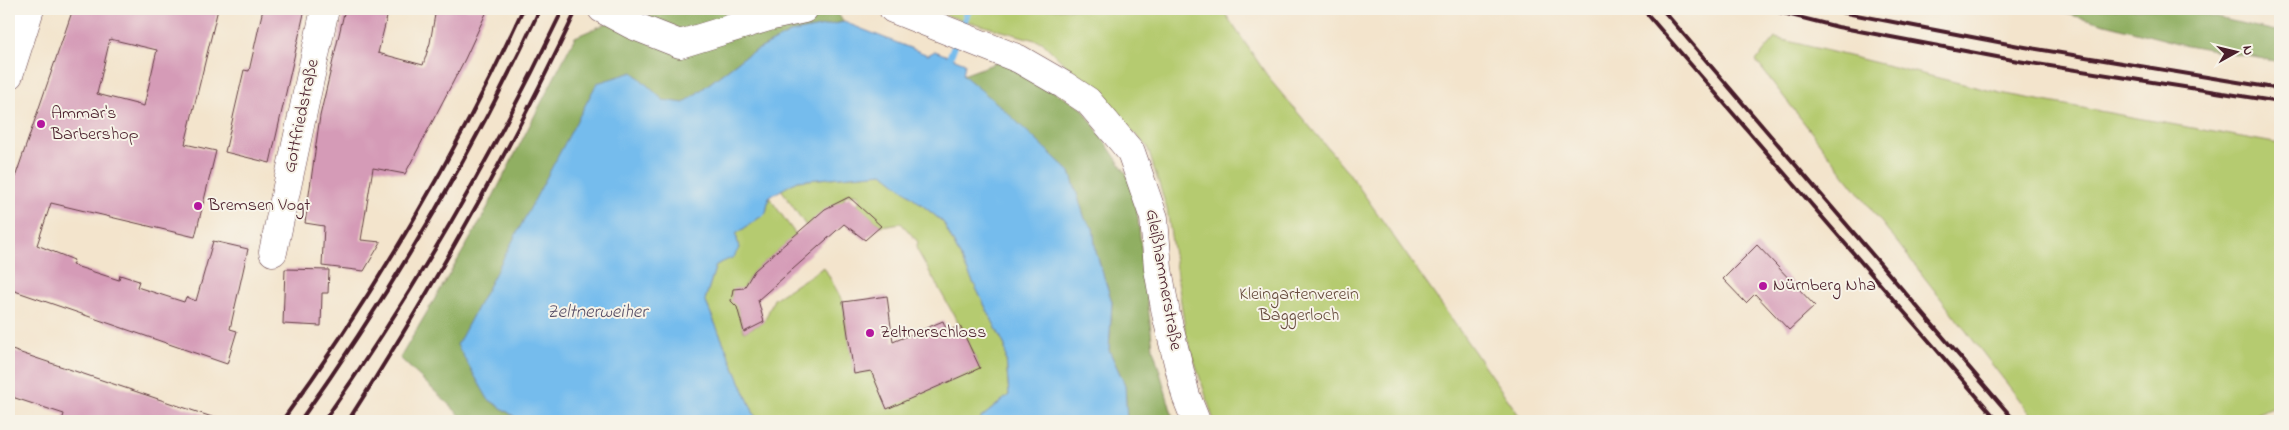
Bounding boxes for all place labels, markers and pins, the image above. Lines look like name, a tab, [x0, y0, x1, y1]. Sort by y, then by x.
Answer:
place label: Ammar's Barbershop	[50, 101, 139, 148]
marker: Ammar's Barbershop	[35, 118, 47, 130]
place label: Bremsen Vogt	[207, 193, 310, 220]
marker: Bremsen Vogt	[192, 200, 204, 212]
place label: Nürnberg Nha	[1773, 273, 1876, 300]
marker: Nürnberg Nha	[1757, 280, 1769, 292]
place label: Zeltnerschloss	[880, 320, 986, 346]
marker: Zeltnerschloss	[864, 327, 876, 339]

